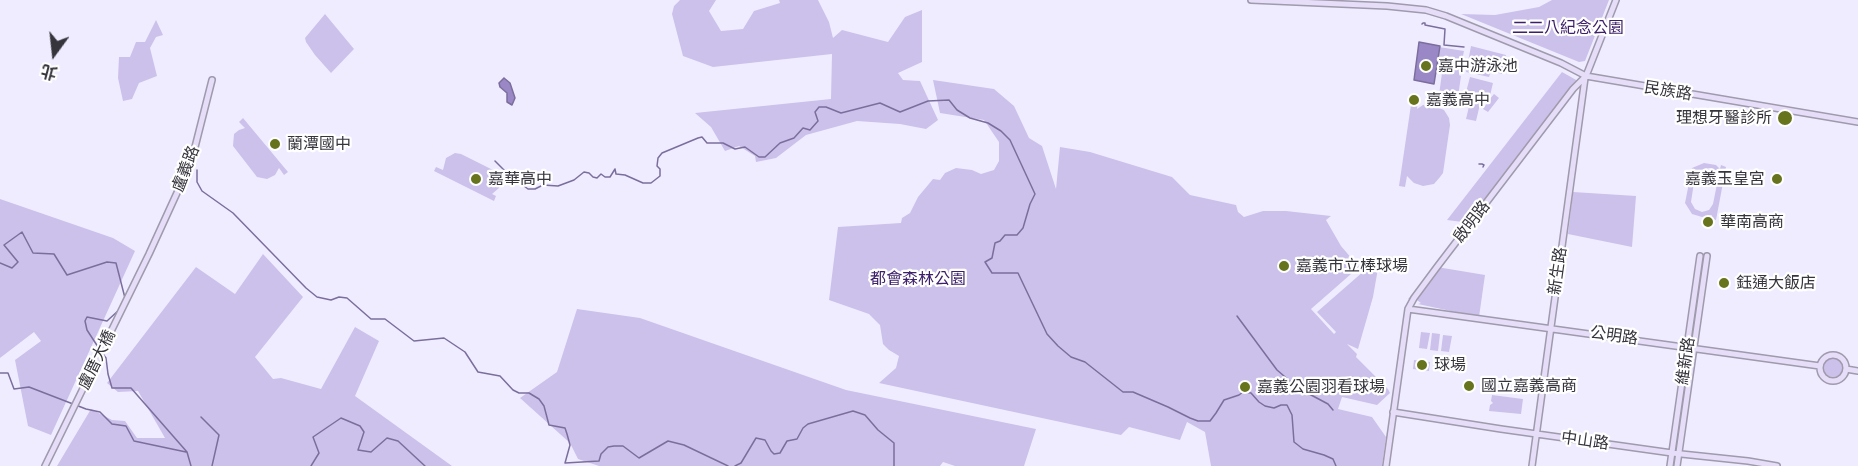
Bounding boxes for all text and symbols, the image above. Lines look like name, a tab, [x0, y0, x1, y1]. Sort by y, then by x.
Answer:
park label: 二二八紀念公園	[1512, 18, 1624, 38]
north arrow	[24, 24, 84, 84]
place label: 嘉中游泳池	[1438, 56, 1518, 76]
marker: 嘉中游泳池	[1419, 59, 1433, 73]
text: 北	[39, 61, 59, 83]
street label: 民族路	[1643, 78, 1693, 104]
place label: 嘉義高中	[1426, 90, 1490, 110]
marker: 嘉義高中	[1407, 93, 1421, 107]
place label: 理想牙醫診所	[1676, 108, 1772, 128]
marker: 理想牙醫診所	[1776, 109, 1794, 127]
place label: 蘭潭國中	[287, 134, 351, 154]
marker: 蘭潭國中	[268, 137, 282, 151]
street label: 盧義路	[168, 143, 204, 195]
place label: 嘉華高中	[488, 169, 552, 189]
place label: 嘉義玉皇宮	[1685, 169, 1765, 189]
marker: 嘉華高中	[469, 172, 483, 186]
marker: 嘉義玉皇宮	[1770, 172, 1784, 186]
street label: 啟明路	[1450, 197, 1494, 247]
place label: 華南高商	[1720, 212, 1784, 232]
marker: 華南高商	[1701, 215, 1715, 229]
street label: 新生路	[1545, 246, 1571, 296]
place label: 嘉義市立棒球場	[1296, 256, 1408, 276]
marker: 嘉義市立棒球場	[1277, 259, 1291, 273]
park label: 都會森林公園	[870, 269, 966, 289]
place label: 鈺通大飯店	[1736, 273, 1816, 293]
marker: 鈺通大飯店	[1717, 276, 1731, 290]
street label: 公明路	[1589, 323, 1639, 349]
street label: 盧厝大橋	[74, 327, 120, 393]
street label: 維新路	[1673, 336, 1699, 386]
place label: 球場	[1434, 355, 1466, 375]
marker: 球場	[1415, 358, 1429, 372]
place label: 國立嘉義高商	[1481, 376, 1577, 396]
place label: 嘉義公園羽看球場	[1257, 377, 1385, 397]
marker: 國立嘉義高商	[1462, 379, 1476, 393]
marker: 嘉義公園羽看球場	[1238, 380, 1252, 394]
street label: 中山路	[1560, 428, 1610, 454]

